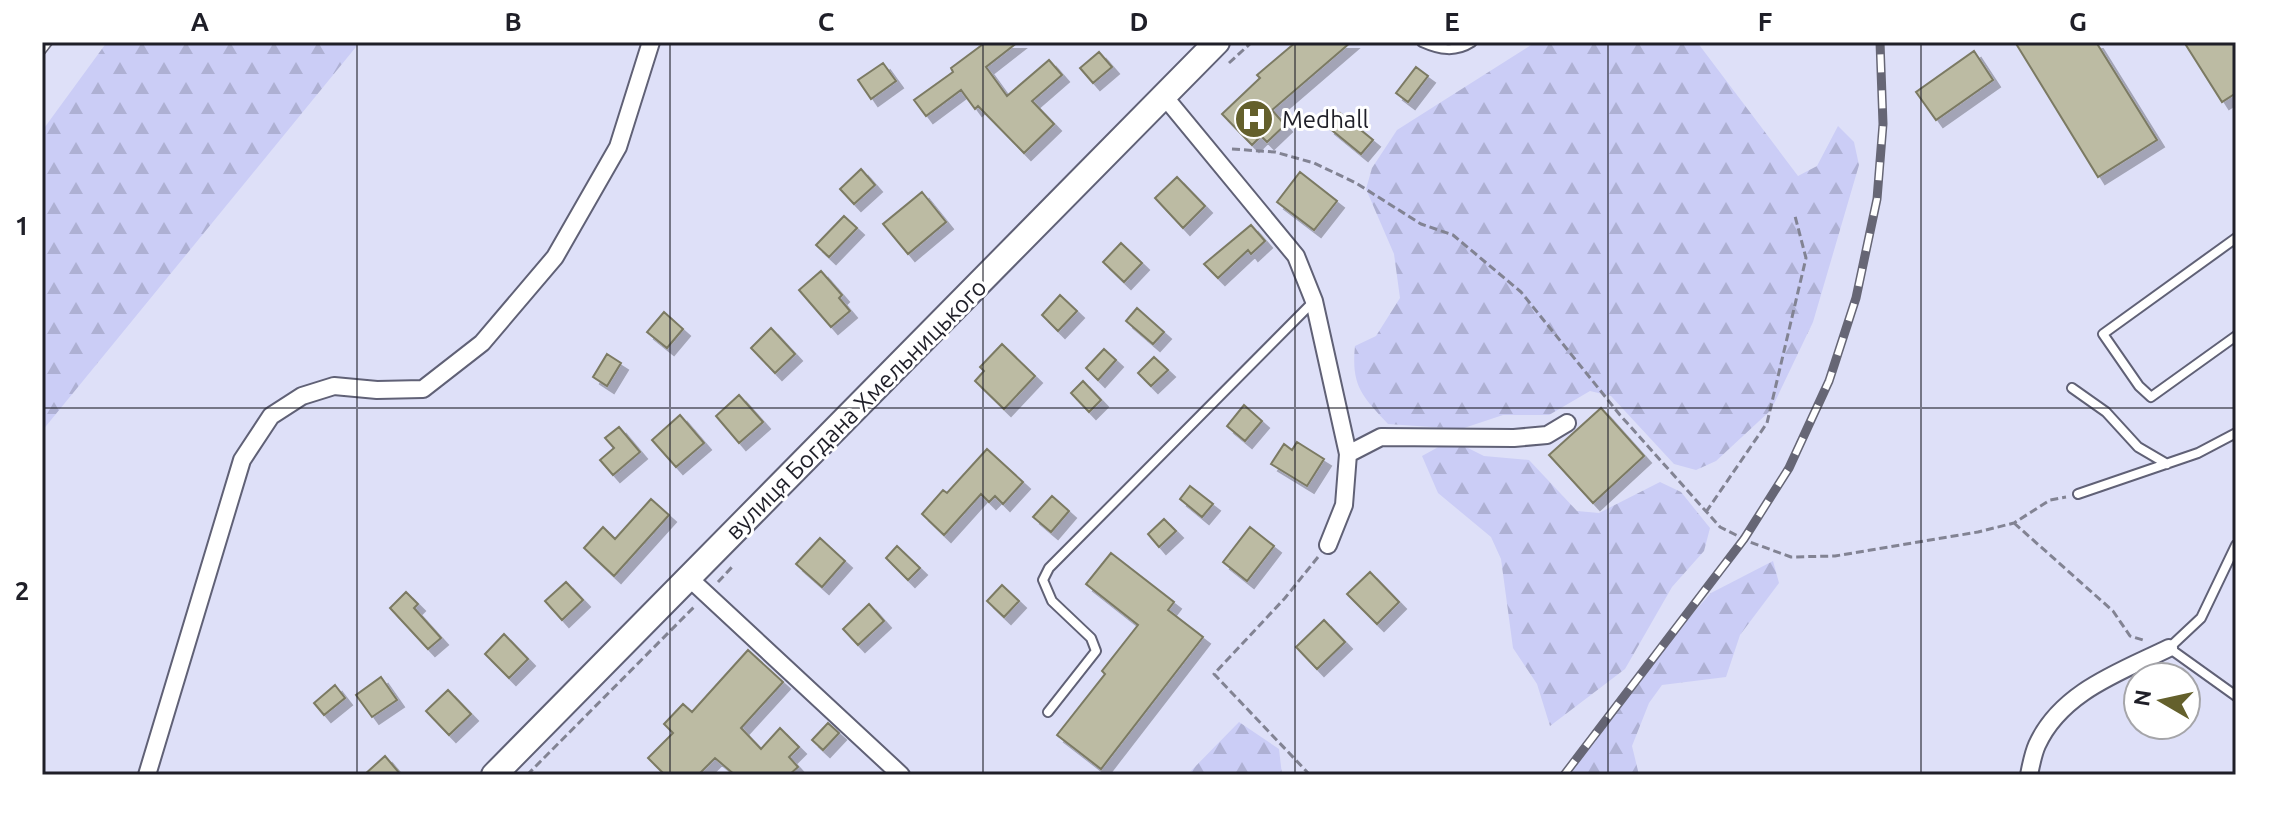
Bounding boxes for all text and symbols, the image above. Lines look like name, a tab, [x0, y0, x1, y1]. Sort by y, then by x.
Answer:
text: A	[191, 7, 210, 36]
text: B	[504, 7, 522, 36]
text: C	[818, 7, 835, 36]
text: D	[1130, 7, 1148, 36]
text: E	[1444, 7, 1460, 36]
text: F	[1758, 7, 1772, 36]
text: G	[2069, 7, 2087, 36]
hospital icon: Medhall	[1233, 98, 1275, 140]
place label: Medhall	[1282, 106, 1369, 133]
text: 1	[15, 211, 29, 240]
street label: вулиця Богдана Хмельницького	[720, 273, 992, 545]
text: 2	[15, 576, 29, 605]
north arrow	[2122, 661, 2202, 741]
text: N	[2128, 688, 2155, 708]

